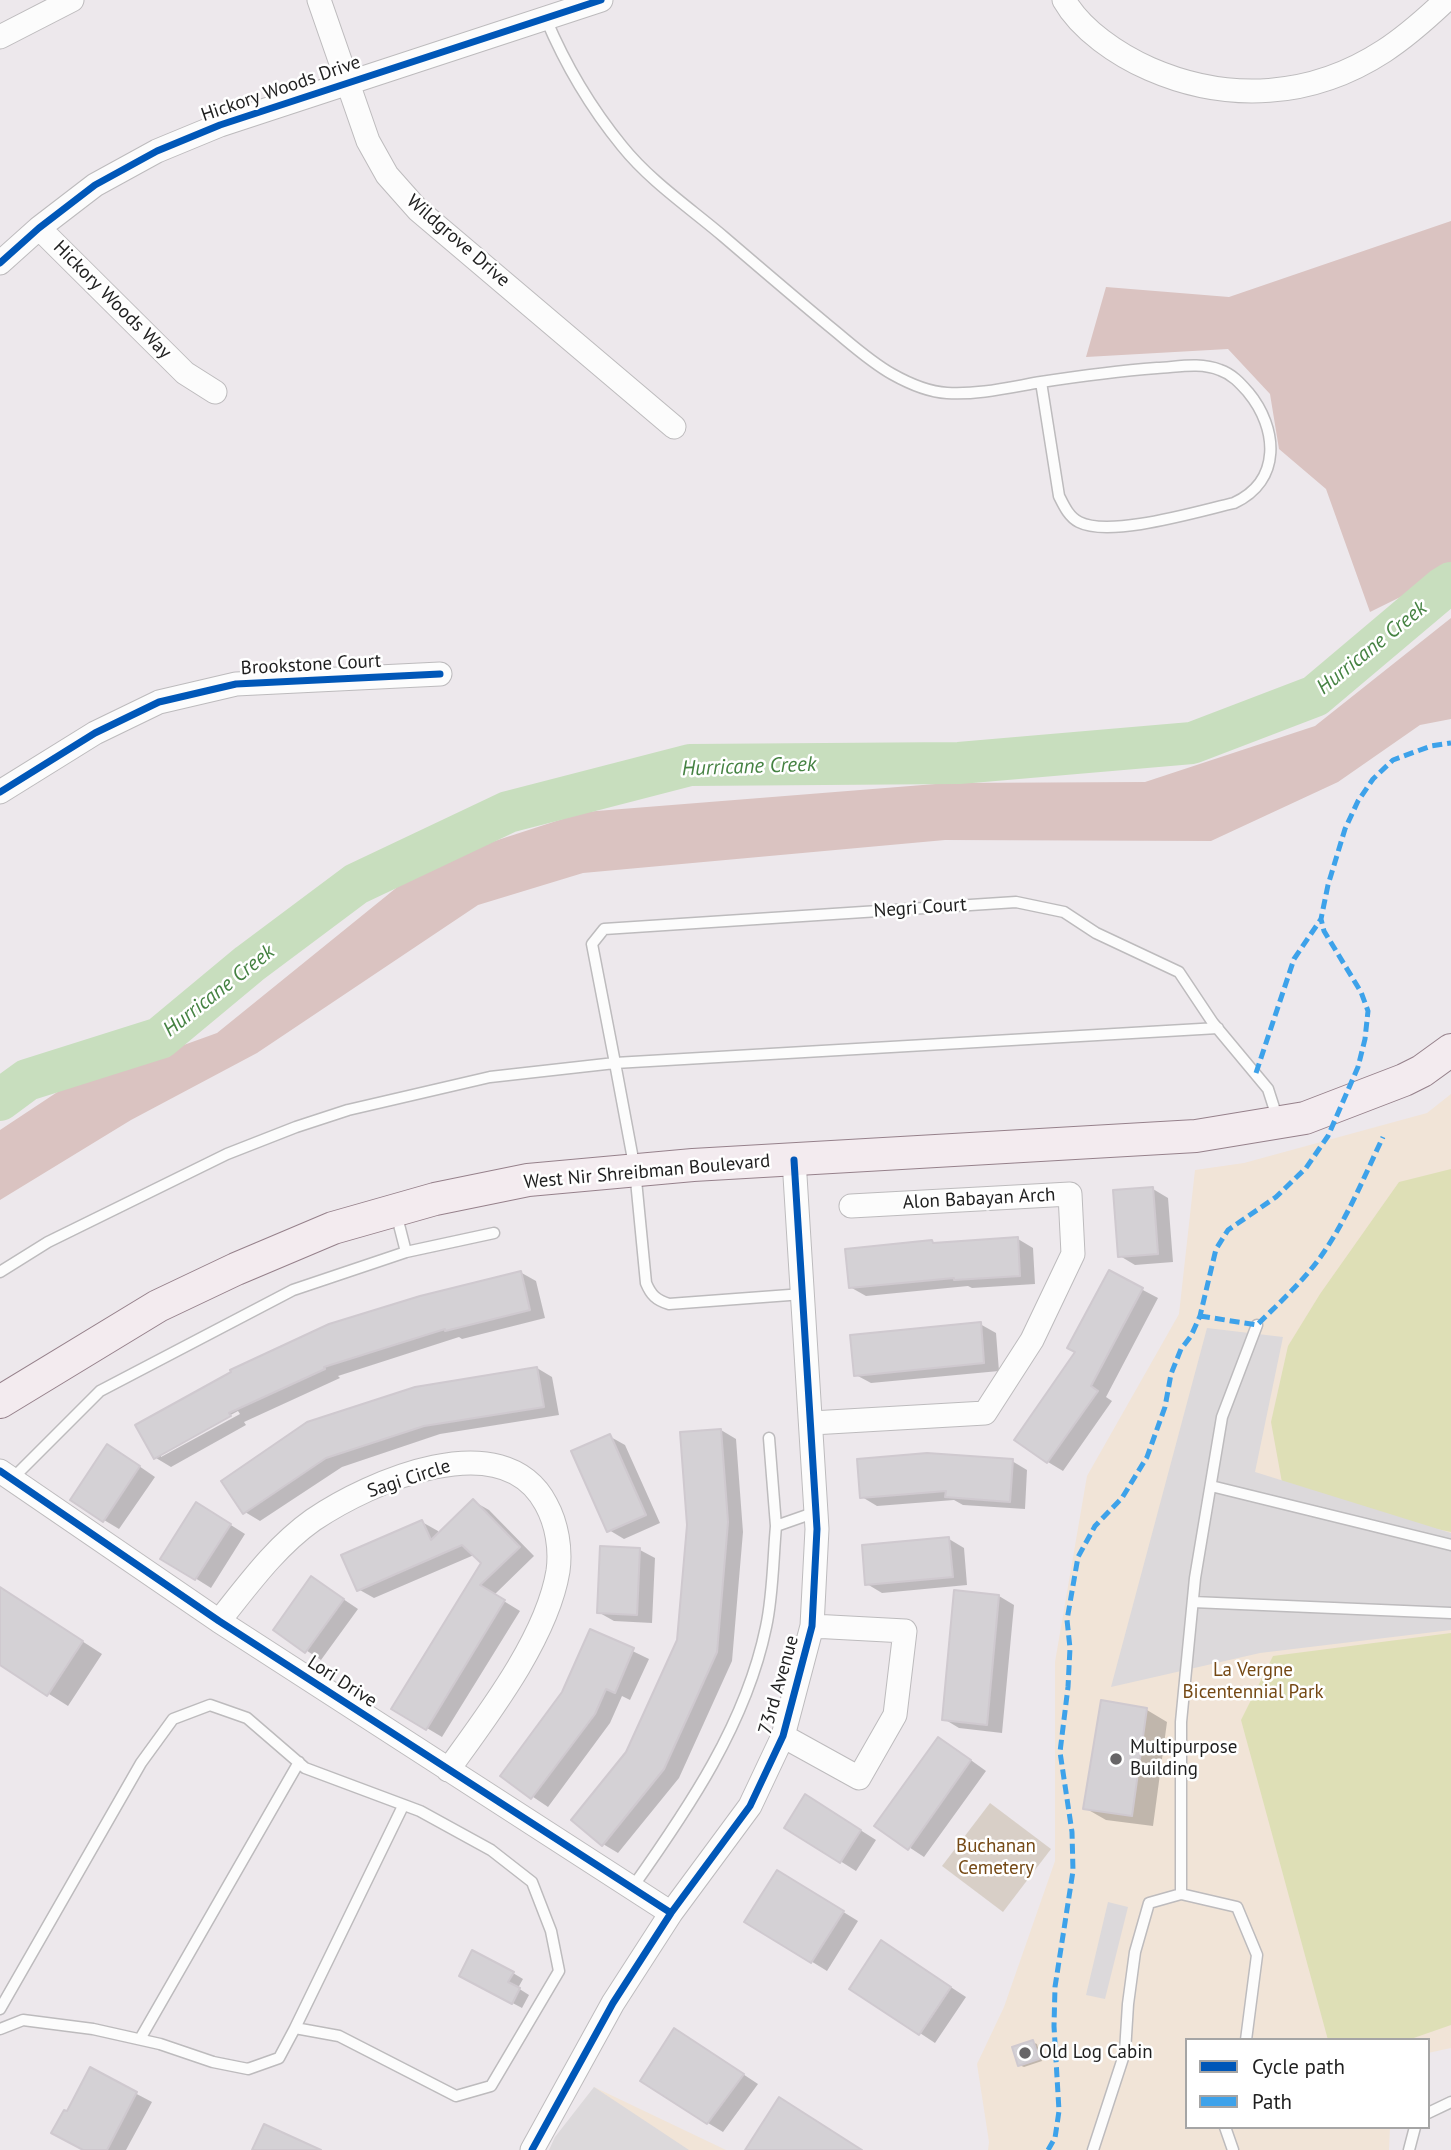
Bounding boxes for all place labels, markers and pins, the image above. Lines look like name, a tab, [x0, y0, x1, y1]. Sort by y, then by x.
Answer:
place label: Multipurpose Building	[1130, 1737, 1237, 1781]
marker: Multipurpose Building	[1108, 1751, 1124, 1767]
place label: Old Log Cabin	[1039, 2042, 1153, 2064]
marker: Old Log Cabin	[1017, 2045, 1033, 2061]

